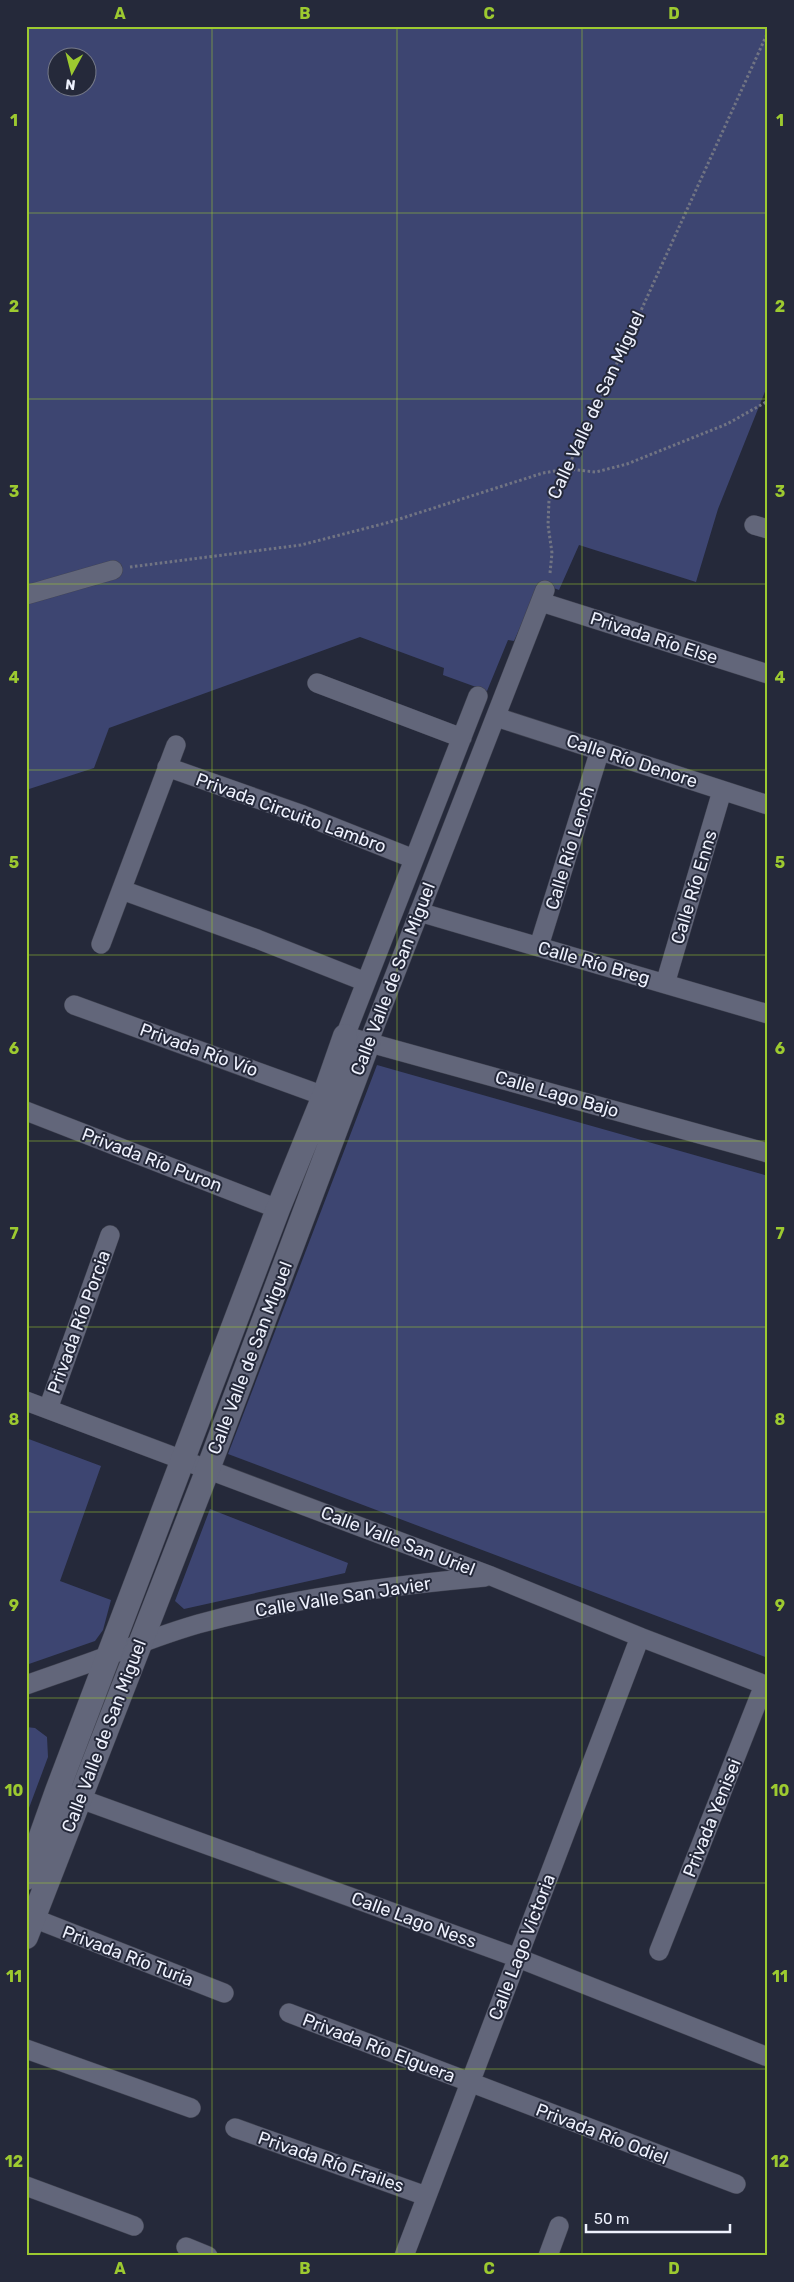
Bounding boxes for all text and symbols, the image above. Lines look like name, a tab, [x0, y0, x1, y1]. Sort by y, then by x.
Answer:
text: A	[114, 4, 126, 23]
text: B	[299, 4, 311, 23]
text: C	[483, 4, 495, 23]
text: D	[668, 4, 680, 23]
north arrow	[48, 48, 98, 98]
text: N	[64, 75, 77, 93]
text: 1	[10, 111, 18, 130]
text: 1	[776, 111, 784, 130]
text: 2	[9, 297, 19, 316]
text: 2	[775, 297, 785, 316]
street label: Calle Valle de San Miguel	[543, 307, 649, 503]
text: 3	[9, 482, 19, 501]
text: 3	[775, 482, 785, 501]
street label: Privada Río Else	[587, 607, 721, 669]
text: 4	[9, 668, 20, 687]
text: 4	[775, 668, 786, 687]
street label: Calle Río Denore	[564, 729, 700, 793]
street label: Privada Circuito Lambro	[193, 768, 389, 858]
street label: Calle Río Lench	[541, 784, 599, 912]
street label: Calle Río Enns	[666, 827, 722, 947]
text: 5	[9, 853, 19, 872]
text: 5	[775, 853, 785, 872]
street label: Calle Valle de San Miguel	[346, 879, 440, 1079]
street label: Calle Río Breg	[535, 936, 653, 990]
street label: Privada Río Vío	[137, 1018, 261, 1082]
text: 6	[9, 1039, 19, 1058]
text: 6	[775, 1039, 785, 1058]
street label: Calle Lago Bajo	[493, 1066, 621, 1122]
street label: Privada Río Puron	[79, 1123, 225, 1197]
text: 7	[9, 1224, 19, 1243]
text: 7	[775, 1224, 785, 1243]
street label: Privada Río Porcia	[43, 1247, 115, 1397]
street label: Calle Valle de San Miguel	[203, 1258, 297, 1458]
text: 8	[9, 1410, 20, 1429]
text: 8	[775, 1410, 786, 1429]
street label: Calle Valle San Uriel	[318, 1501, 478, 1581]
street label: Calle Valle San Javier	[254, 1572, 432, 1622]
text: 9	[9, 1596, 19, 1615]
text: 9	[775, 1596, 785, 1615]
street label: Calle Valle de San Miguel	[57, 1636, 151, 1836]
street label: Privada Yenisei	[678, 1756, 746, 1880]
text: 10	[5, 1781, 24, 1800]
text: 10	[771, 1781, 790, 1800]
street label: Calle Lago Victoria	[484, 1871, 560, 2023]
street label: Calle Lago Ness	[348, 1887, 480, 1953]
street label: Privada Río Turia	[59, 1921, 197, 1991]
text: 11	[6, 1967, 22, 1986]
text: 11	[772, 1967, 788, 1986]
street label: Privada Río Elguera	[300, 2009, 458, 2087]
street label: Privada Río Odiel	[533, 2099, 671, 2169]
street label: Privada Río Frailes	[255, 2127, 407, 2197]
text: 12	[5, 2152, 23, 2171]
text: 12	[771, 2152, 789, 2171]
scale bar	[586, 2202, 730, 2234]
text: 50 m	[594, 2210, 629, 2228]
text: A	[114, 2259, 126, 2278]
text: B	[299, 2259, 311, 2278]
text: C	[483, 2259, 495, 2278]
text: D	[668, 2259, 680, 2278]

